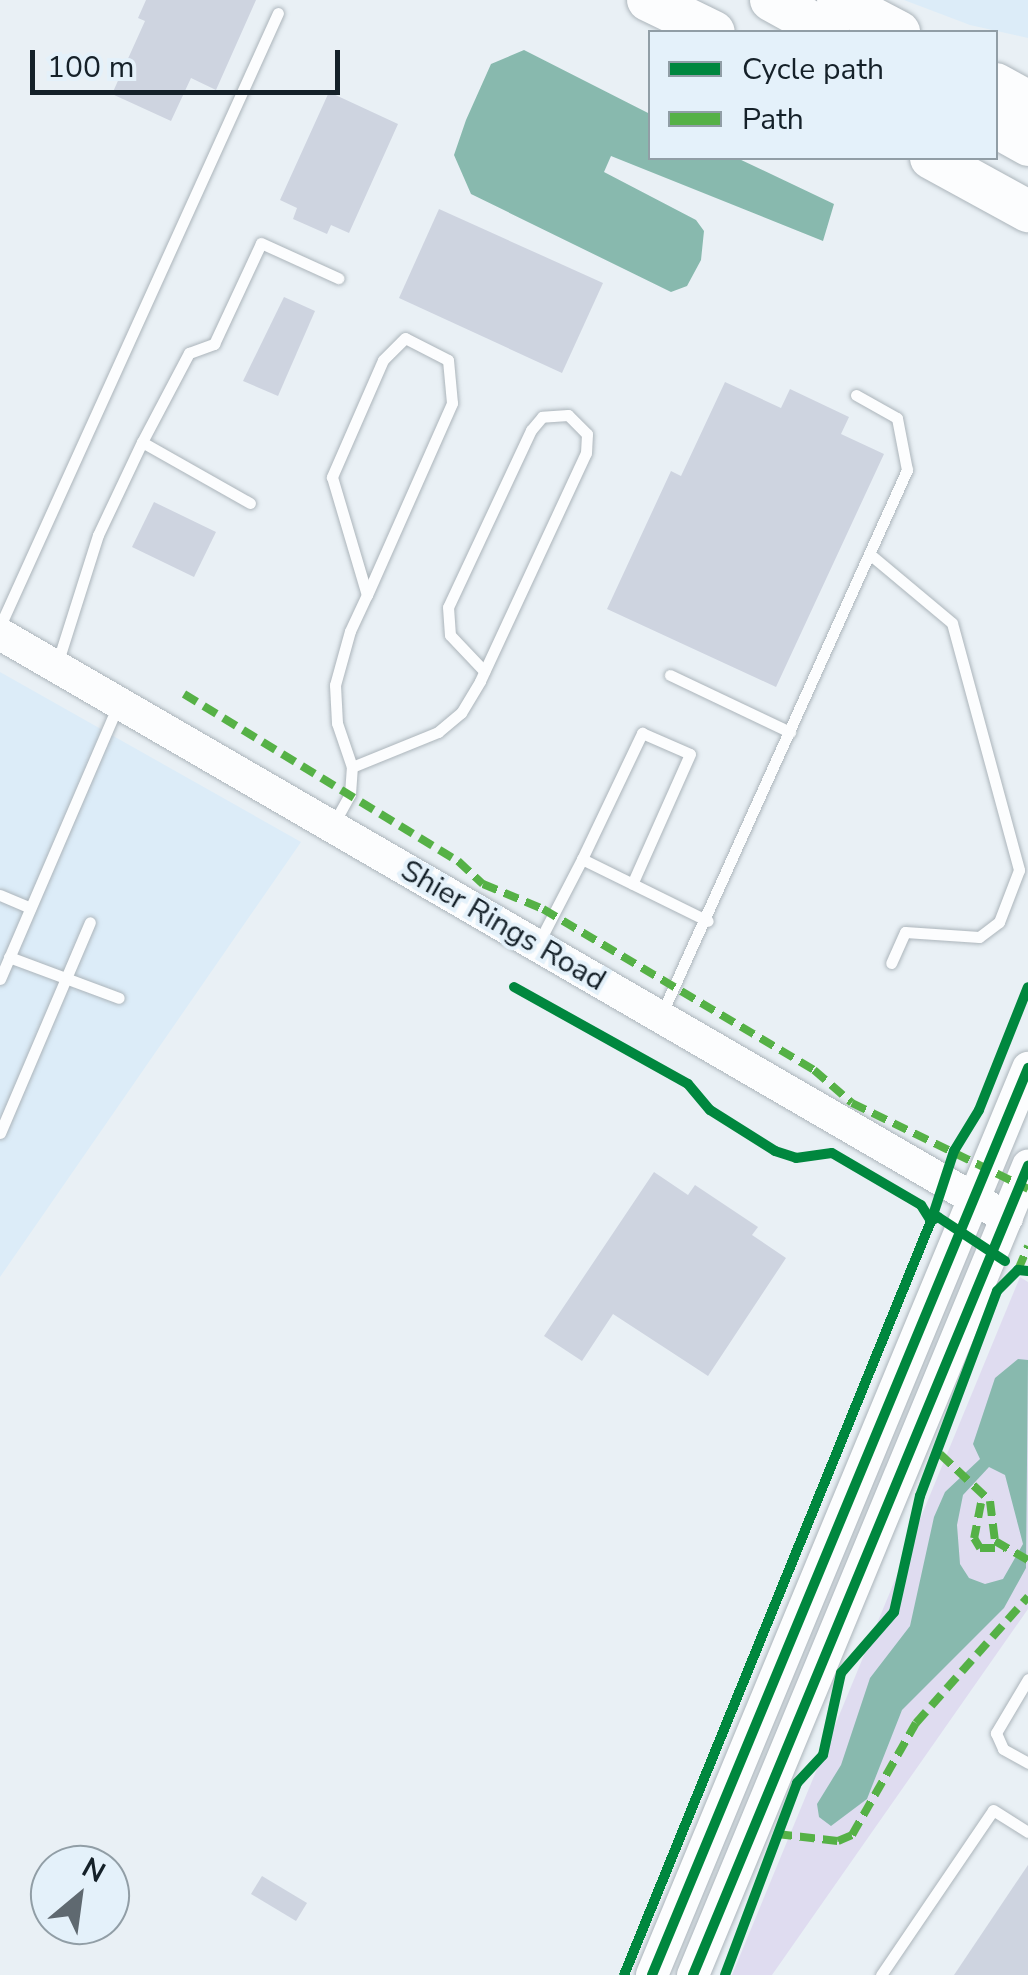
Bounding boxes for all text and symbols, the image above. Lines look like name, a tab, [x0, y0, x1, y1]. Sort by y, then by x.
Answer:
scale bar	[35, 30, 345, 92]
legend	[648, 30, 998, 160]
text: 100 m	[47, 47, 134, 88]
text: Cycle path	[742, 49, 884, 90]
text: Path	[742, 99, 804, 140]
street label: Shier Rings Road	[394, 853, 612, 999]
north arrow	[30, 1845, 130, 1945]
text: N	[75, 1849, 112, 1892]

